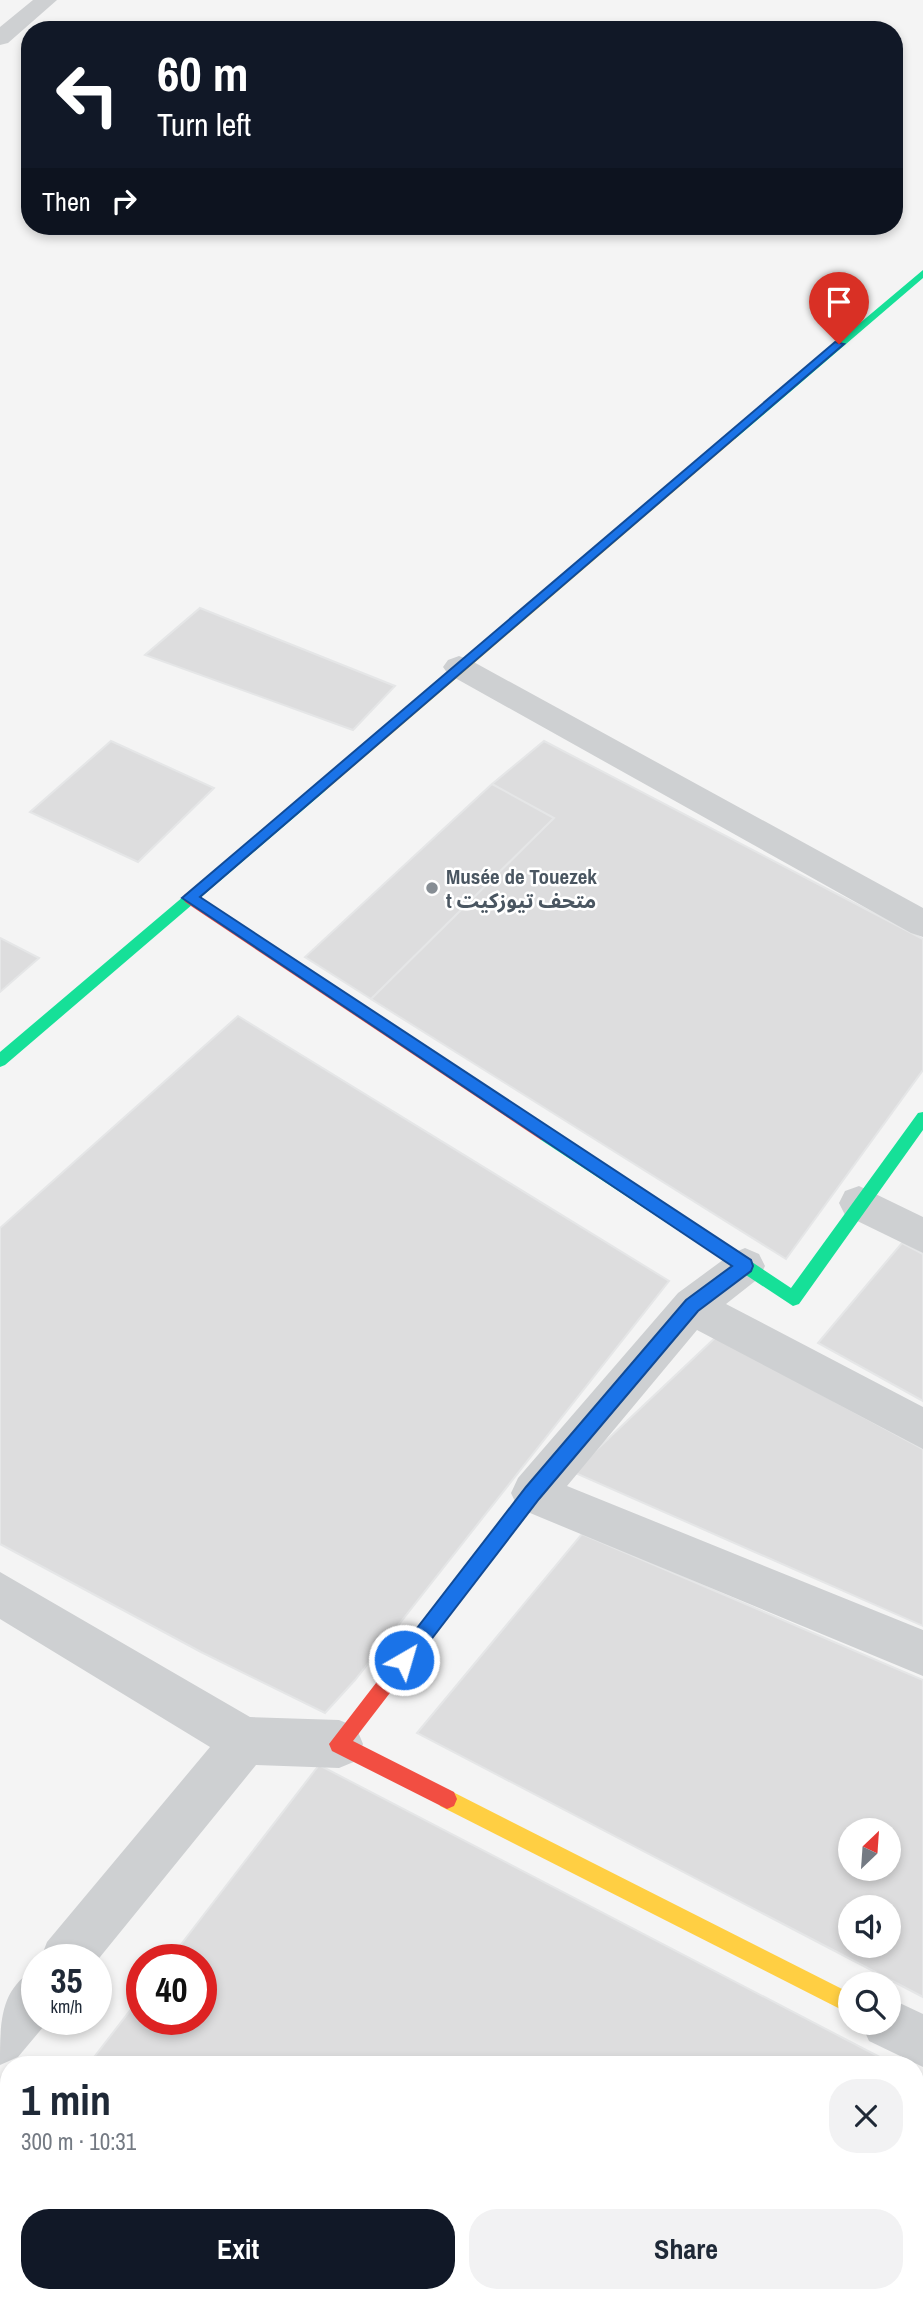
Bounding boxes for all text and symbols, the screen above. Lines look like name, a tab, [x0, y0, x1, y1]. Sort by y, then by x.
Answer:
text: 60 m	[157, 40, 249, 106]
icon: left	[42, 49, 133, 140]
text: Turn left	[157, 103, 251, 146]
icon: right	[105, 182, 143, 220]
text: Then	[42, 184, 91, 219]
pin	[809, 272, 869, 344]
icon: arrive	[820, 283, 858, 321]
place label: Musée de Touezek t متحف تيوزكيت	[446, 862, 597, 915]
marker: Musée de Touezek t متحف تيوزكيت	[424, 880, 440, 896]
position arrow	[367, 1623, 441, 1697]
north arrow	[838, 1818, 901, 1881]
map controls	[838, 1818, 901, 2035]
button: sound	[838, 1895, 901, 1958]
speed limit sign: 40	[126, 1944, 217, 2035]
text: 35	[51, 1957, 82, 2004]
button: search	[838, 1972, 901, 2035]
text: km/h	[51, 1994, 83, 2019]
text: 1 min	[21, 2072, 111, 2128]
button: close	[829, 2079, 903, 2153]
text: 300 m · 10:31	[21, 2126, 136, 2157]
button: Exit	[21, 2209, 455, 2289]
button: Share	[469, 2209, 903, 2289]

